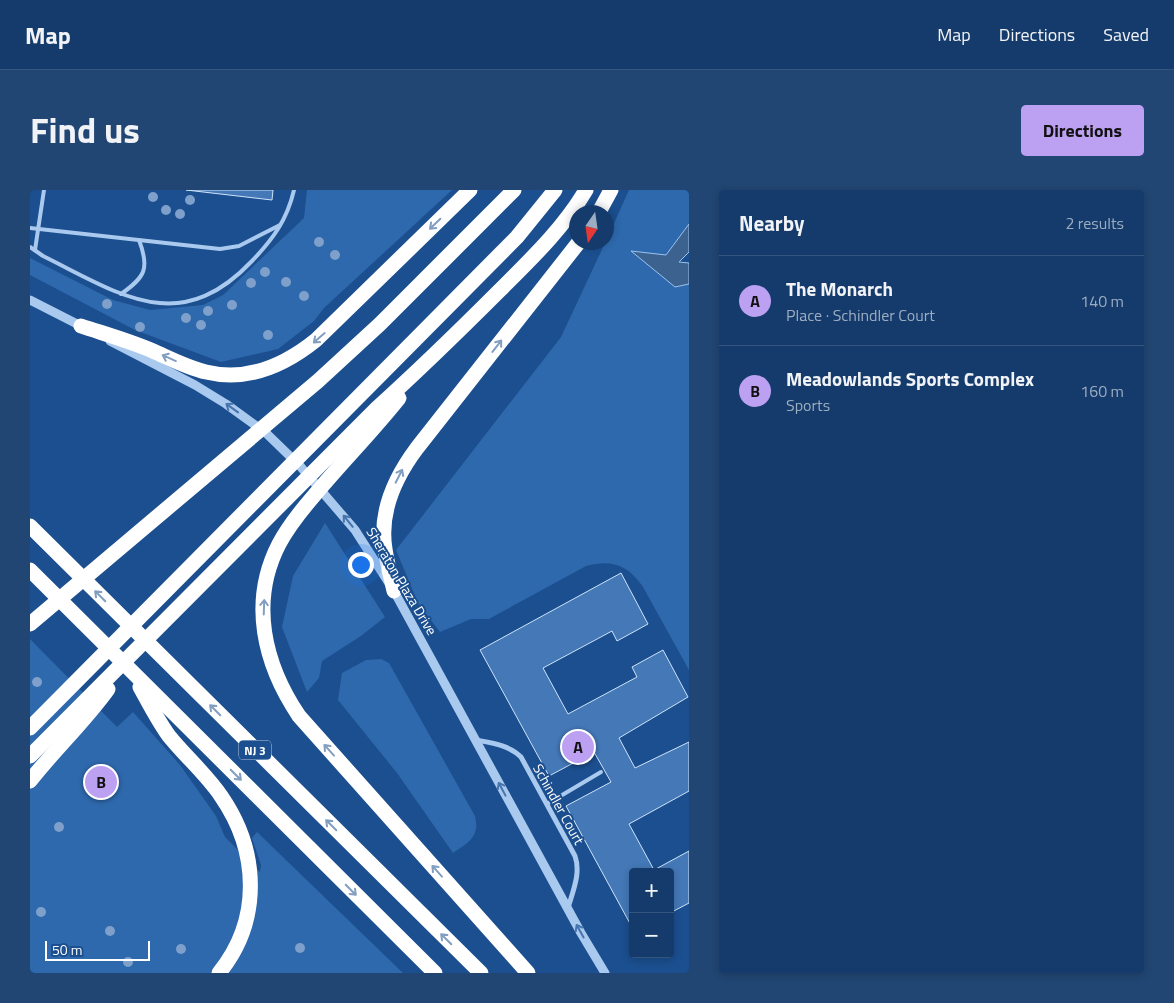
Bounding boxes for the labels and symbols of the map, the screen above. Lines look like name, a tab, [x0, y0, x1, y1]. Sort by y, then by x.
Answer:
north arrow	[569, 205, 614, 250]
one-way arrow	[429, 218, 441, 230]
one-way arrow	[312, 332, 325, 343]
one-way arrow	[492, 340, 503, 353]
one-way arrow	[162, 353, 177, 363]
one-way arrow	[226, 403, 239, 414]
one-way arrow	[394, 468, 404, 483]
one-way arrow	[343, 515, 354, 528]
street label: Sheraton Plaza Drive	[361, 523, 443, 639]
your location	[348, 552, 374, 578]
one-way arrow	[94, 590, 106, 602]
one-way arrow	[259, 599, 268, 615]
one-way arrow	[209, 704, 222, 716]
pin: A	[562, 728, 594, 766]
road number: NJ 3	[239, 740, 271, 760]
one-way arrow	[324, 744, 335, 757]
street label: Schindler Court	[528, 760, 590, 848]
pin: B	[85, 763, 117, 801]
one-way arrow	[230, 769, 242, 781]
one-way arrow	[497, 781, 507, 796]
one-way arrow	[325, 818, 337, 831]
one-way arrow	[431, 865, 443, 878]
one-way arrow	[345, 883, 357, 896]
one-way arrow	[575, 924, 585, 939]
one-way arrow	[440, 933, 452, 945]
scale bar	[45, 938, 150, 961]

